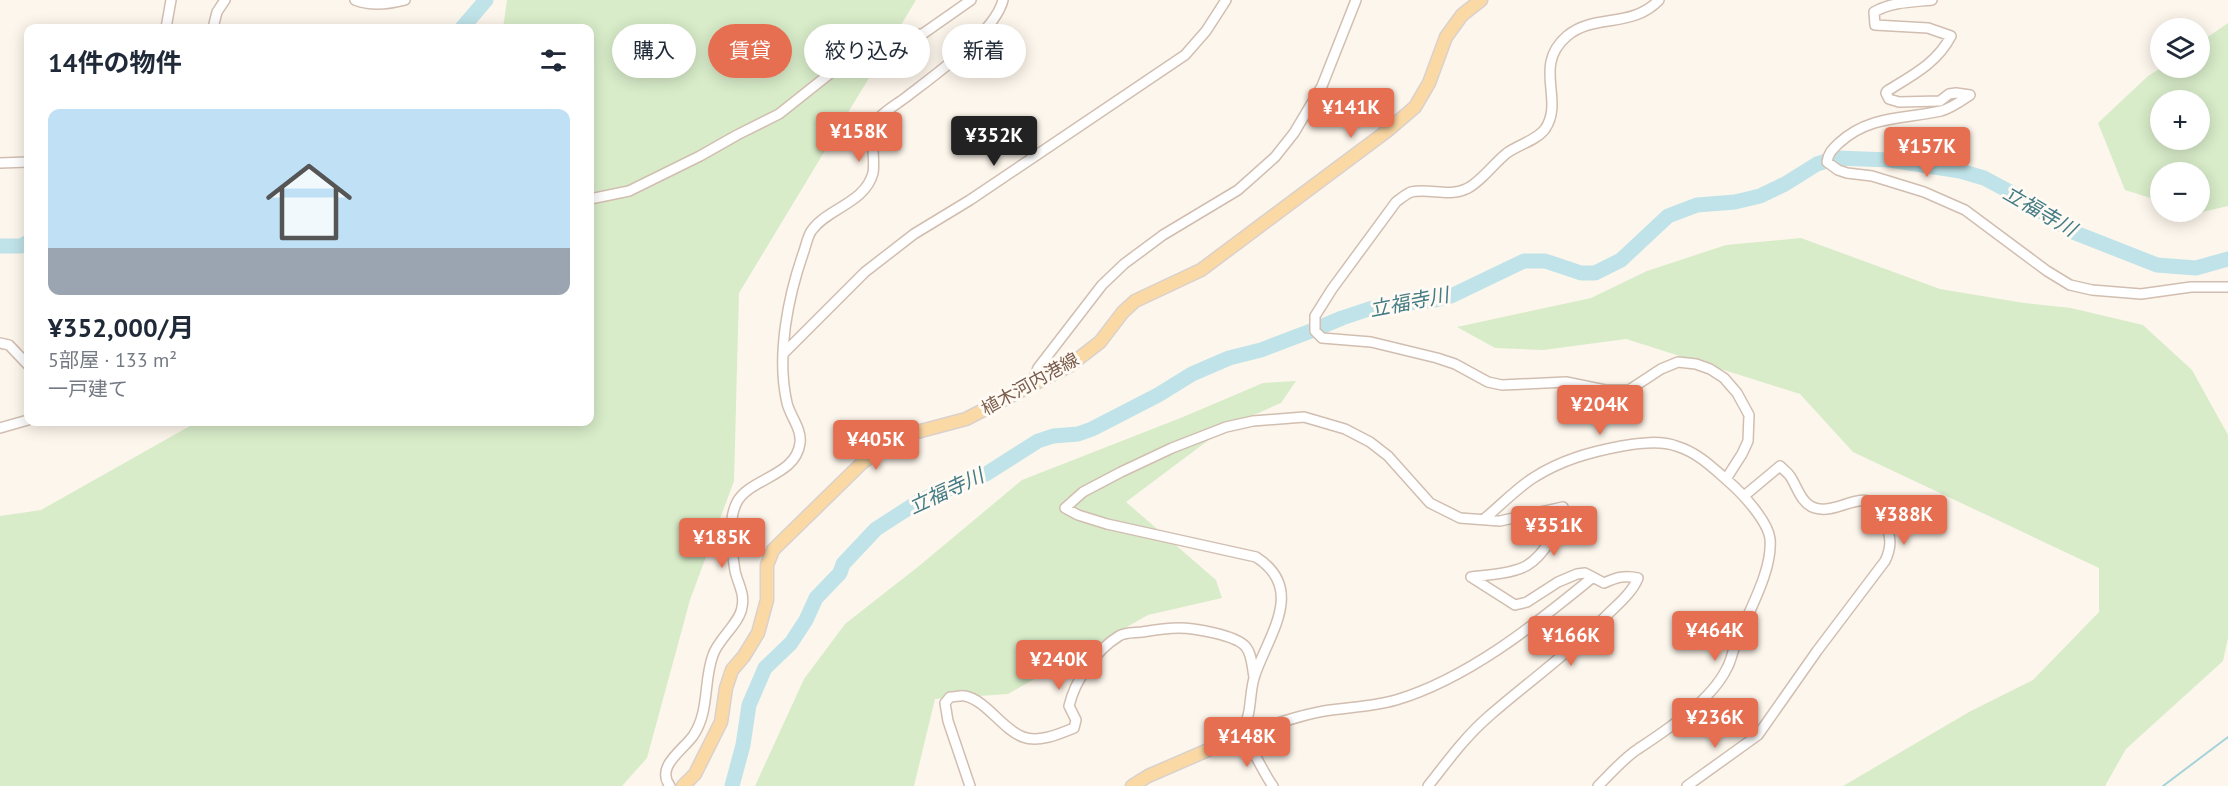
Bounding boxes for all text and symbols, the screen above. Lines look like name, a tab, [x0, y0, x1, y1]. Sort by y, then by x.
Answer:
map controls	[2150, 18, 2210, 222]
button: layers	[2150, 18, 2210, 78]
chip: 購入	[612, 24, 696, 78]
chip: 賃貸	[708, 24, 792, 78]
chip: 絞り込み	[804, 24, 930, 78]
chip: 新着	[942, 24, 1026, 78]
icon: filters	[537, 44, 570, 77]
text: 14件の物件	[48, 46, 181, 79]
pin: ¥141K	[1309, 88, 1393, 139]
button: +	[2150, 90, 2210, 150]
text: ¥141K	[1322, 94, 1380, 120]
pin: ¥158K	[817, 112, 901, 163]
pin: ¥352K	[952, 116, 1036, 167]
text: ¥158K	[830, 118, 888, 144]
text: ¥352K	[965, 122, 1023, 148]
pin: ¥157K	[1885, 127, 1969, 178]
text: ¥157K	[1898, 133, 1956, 159]
icon: home	[255, 148, 363, 256]
button: −	[2150, 162, 2210, 222]
water label: 立福寺川	[1999, 180, 2083, 243]
water label: 立福寺川	[1367, 281, 1453, 322]
text: ¥352,000/月	[48, 311, 194, 344]
text: 5部屋 · 133 m²	[48, 347, 177, 373]
street label: 植木河内港線	[977, 347, 1083, 420]
text: 一戸建て	[48, 376, 128, 402]
pin: ¥204K	[1558, 385, 1642, 436]
text: ¥204K	[1571, 391, 1629, 417]
pin: ¥405K	[834, 420, 918, 471]
text: ¥405K	[847, 426, 905, 452]
water label: 立福寺川	[904, 461, 990, 520]
pin: ¥388K	[1862, 495, 1946, 546]
text: ¥388K	[1875, 501, 1933, 527]
pin: ¥351K	[1512, 506, 1596, 557]
text: ¥351K	[1525, 512, 1583, 538]
pin: ¥185K	[680, 518, 764, 569]
text: ¥185K	[693, 524, 751, 550]
pin: ¥464K	[1673, 611, 1757, 662]
pin: ¥166K	[1529, 616, 1613, 667]
text: ¥464K	[1686, 617, 1744, 643]
text: ¥166K	[1542, 622, 1600, 648]
pin: ¥240K	[1017, 640, 1101, 691]
text: ¥240K	[1030, 646, 1088, 672]
pin: ¥236K	[1673, 698, 1757, 749]
text: ¥236K	[1686, 704, 1744, 730]
pin: ¥148K	[1205, 717, 1289, 768]
text: ¥148K	[1218, 723, 1276, 749]

